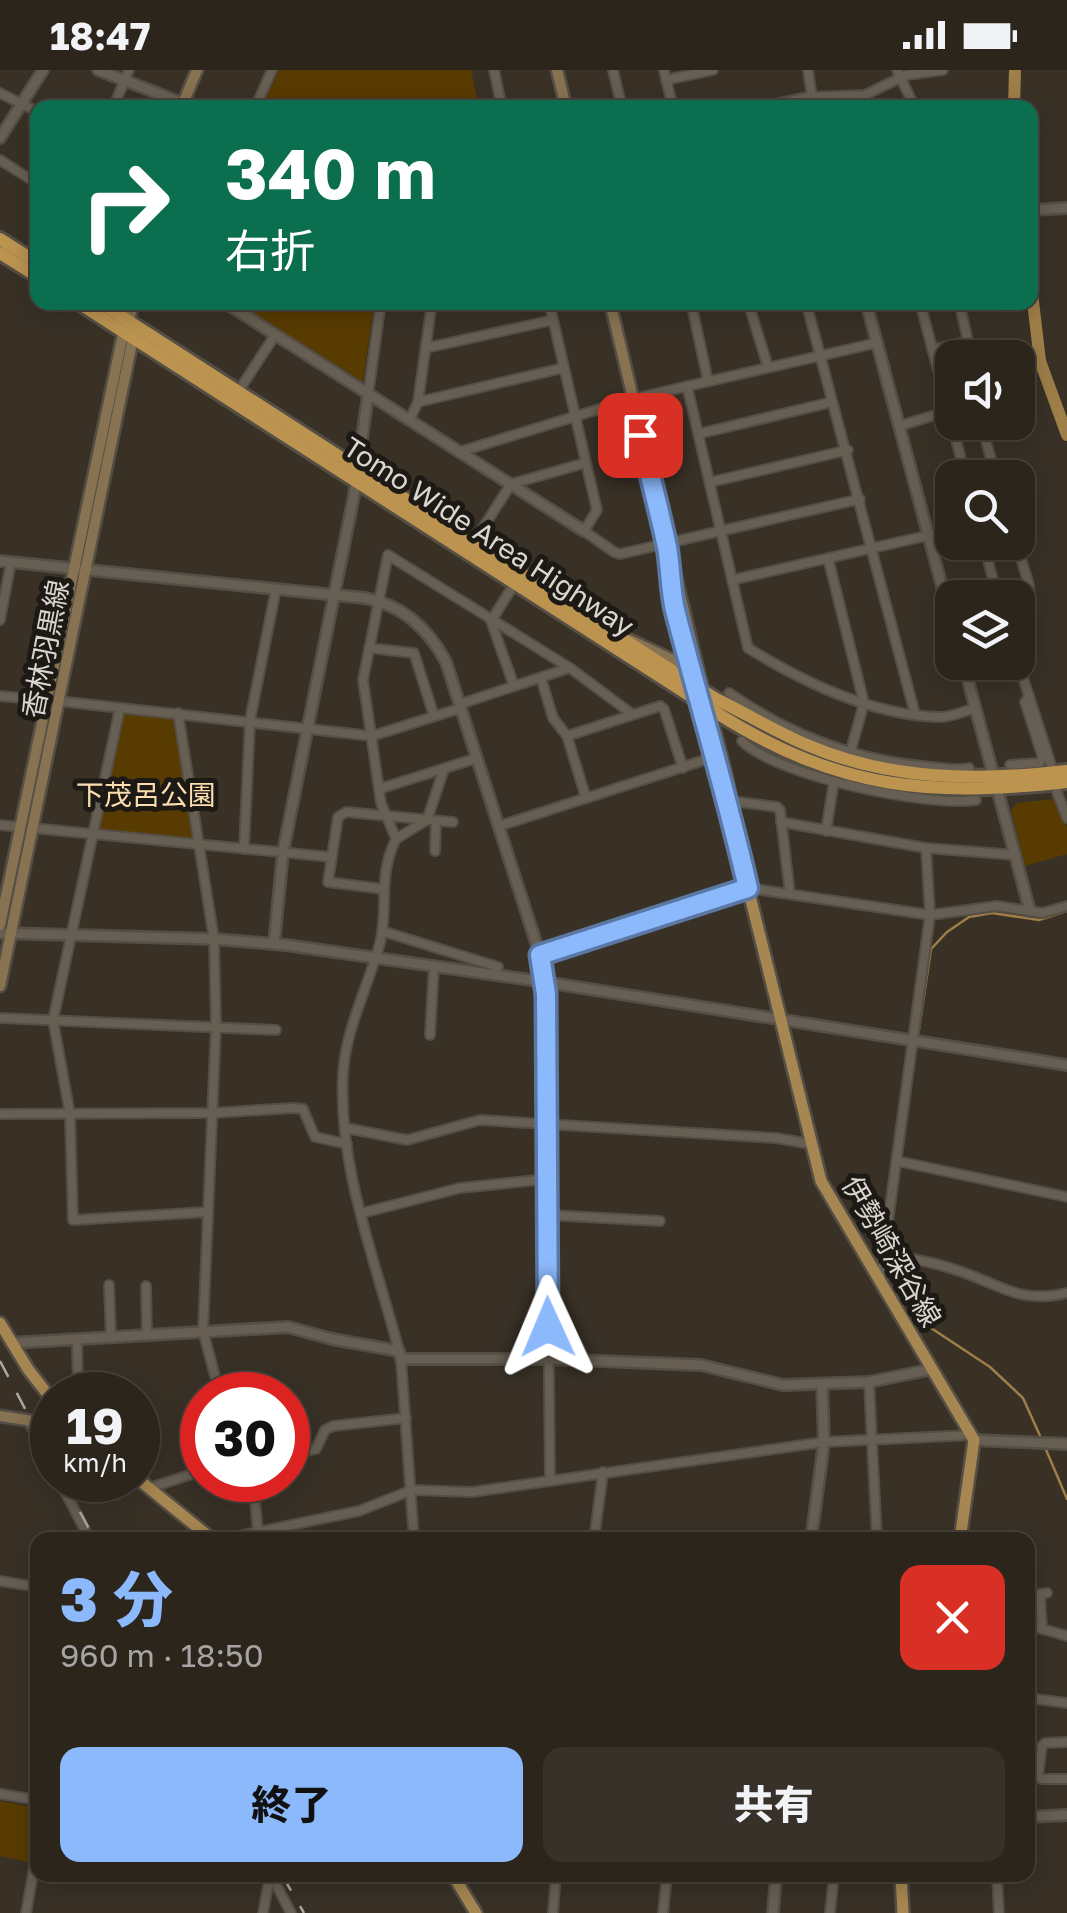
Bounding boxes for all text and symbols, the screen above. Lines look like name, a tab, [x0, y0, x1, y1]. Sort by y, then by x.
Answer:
text: 18:47	[50, 13, 151, 58]
text: 340 m	[225, 130, 436, 214]
icon: right	[60, 140, 190, 270]
text: 右折	[225, 223, 315, 277]
map controls	[935, 340, 1035, 680]
button: sound	[935, 340, 1035, 440]
pin	[598, 393, 683, 478]
icon: arrive	[613, 408, 668, 463]
street label: Tomo Wide Area Highway	[338, 430, 641, 642]
button: search	[935, 460, 1035, 560]
street label: 香林羽黒線	[15, 577, 75, 721]
button: layers	[935, 580, 1035, 680]
park label: 下茂呂公園	[76, 778, 216, 811]
street label: 伊勢崎深谷線	[836, 1170, 948, 1332]
position arrow	[496, 1275, 600, 1379]
speed limit sign: 30	[180, 1372, 310, 1502]
text: 19	[66, 1395, 124, 1455]
text: km/h	[63, 1447, 127, 1478]
text: 3 分	[60, 1562, 173, 1634]
button: close	[900, 1565, 1005, 1670]
text: 960 m · 18:50	[60, 1636, 264, 1674]
button: 終了	[60, 1747, 523, 1862]
button: 共有	[543, 1747, 1005, 1862]

